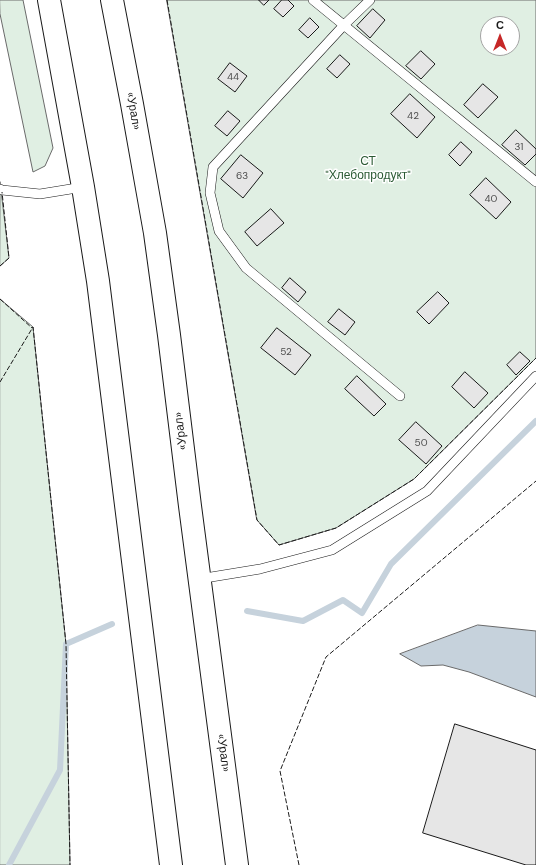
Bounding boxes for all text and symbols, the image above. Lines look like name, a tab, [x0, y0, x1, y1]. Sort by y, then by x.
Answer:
north arrow	[480, 16, 520, 56]
text: С	[496, 18, 504, 32]
house number: 44	[227, 71, 239, 83]
street label: «Урал»	[123, 91, 143, 131]
house number: 42	[407, 110, 419, 122]
house number: 31	[515, 141, 523, 153]
park label: СТ "Хлебопродукт"	[325, 155, 411, 183]
house number: 63	[236, 170, 248, 182]
house number: 40	[485, 193, 497, 205]
house number: 52	[280, 346, 292, 358]
street label: «Урал»	[172, 411, 190, 451]
house number: 50	[415, 437, 427, 449]
street label: «Урал»	[213, 733, 233, 773]

